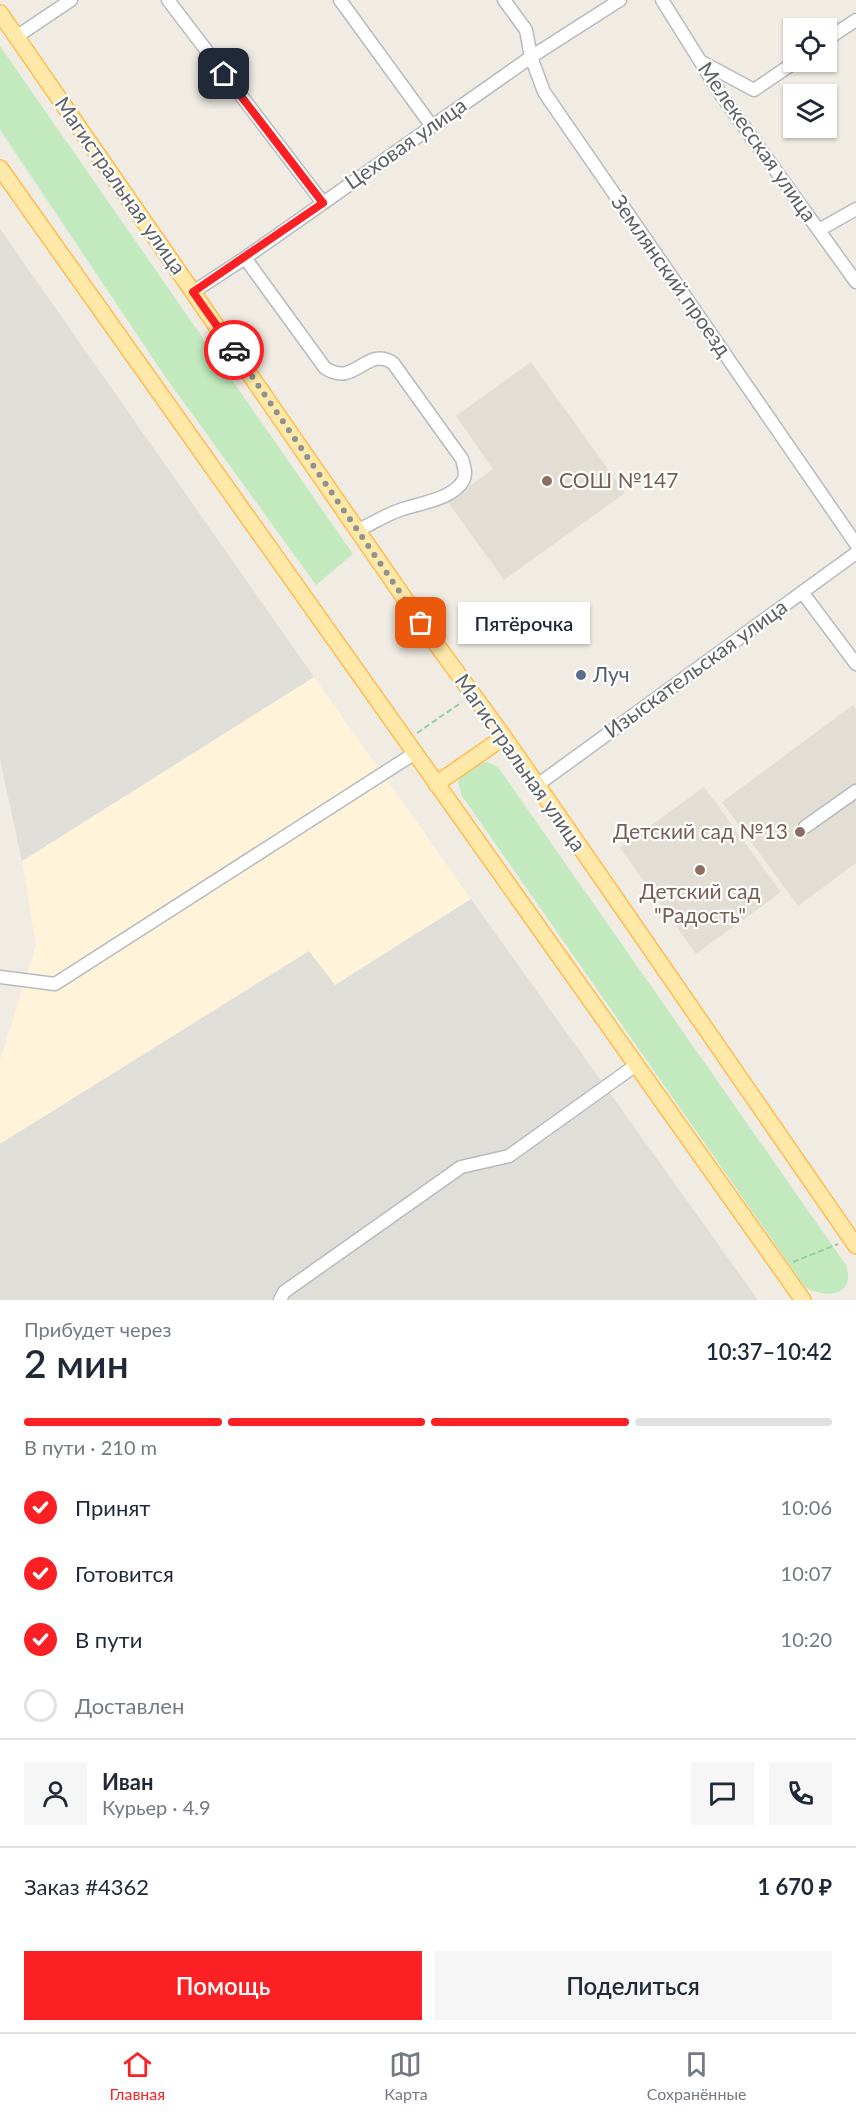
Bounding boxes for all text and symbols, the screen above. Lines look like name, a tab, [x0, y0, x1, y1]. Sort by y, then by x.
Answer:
map controls	[783, 18, 837, 138]
button: locate	[783, 18, 837, 72]
pin	[198, 48, 249, 99]
street label: Мелекесская улица	[694, 56, 823, 226]
icon: home	[207, 57, 240, 90]
button: layers	[783, 84, 837, 138]
street label: Магистральная улица	[50, 92, 192, 279]
street label: Цеховая улица	[340, 92, 471, 194]
street label: Землянский проезд	[607, 189, 737, 361]
courier	[204, 320, 264, 380]
icon: car	[218, 334, 251, 367]
place label: СОШ №147	[559, 467, 678, 492]
marker: СОШ №147	[540, 474, 554, 488]
street label: Изыскательская улица	[599, 593, 791, 742]
pin	[395, 597, 446, 648]
callout: Пятёрочка	[457, 602, 589, 644]
icon: bag	[404, 606, 437, 639]
text: Пятёрочка	[475, 611, 573, 635]
place label: Луч	[592, 661, 630, 686]
marker: Луч	[574, 668, 588, 682]
street label: Магистральная улица	[450, 669, 592, 856]
place label: Детский сад №13	[613, 818, 788, 843]
marker: Детский сад №13	[793, 825, 807, 839]
marker: Детский сад "Радость"	[693, 863, 707, 877]
place label: Детский сад "Радость"	[640, 878, 760, 927]
text: Прибудет через	[24, 1317, 171, 1341]
text: 10:37–10:42	[706, 1338, 832, 1365]
text: 2 мин	[24, 1340, 129, 1386]
text: В пути · 210 m	[24, 1435, 157, 1459]
icon: check	[24, 1491, 57, 1524]
text: Принят	[75, 1494, 150, 1521]
text: 10:06	[781, 1495, 832, 1519]
icon: check	[24, 1557, 57, 1590]
text: Готовится	[75, 1560, 174, 1587]
text: 10:07	[781, 1561, 832, 1585]
icon: check	[24, 1623, 57, 1656]
text: В пути	[75, 1626, 142, 1653]
text: 10:20	[781, 1627, 832, 1651]
text: Доставлен	[75, 1692, 184, 1719]
button: person	[24, 1762, 87, 1825]
button: chat	[691, 1762, 754, 1825]
button: phone	[769, 1762, 832, 1825]
text: Иван	[102, 1768, 154, 1795]
text: Курьер · 4.9	[102, 1795, 211, 1819]
text: Заказ #4362	[24, 1873, 149, 1900]
text: 1 670 ₽	[757, 1873, 832, 1900]
button: Помощь	[24, 1951, 422, 2020]
button: Поделиться	[434, 1951, 832, 2020]
tab: Главная	[110, 2048, 165, 2103]
tab: Карта	[384, 2048, 428, 2103]
tab: Сохранённые	[647, 2048, 746, 2103]

